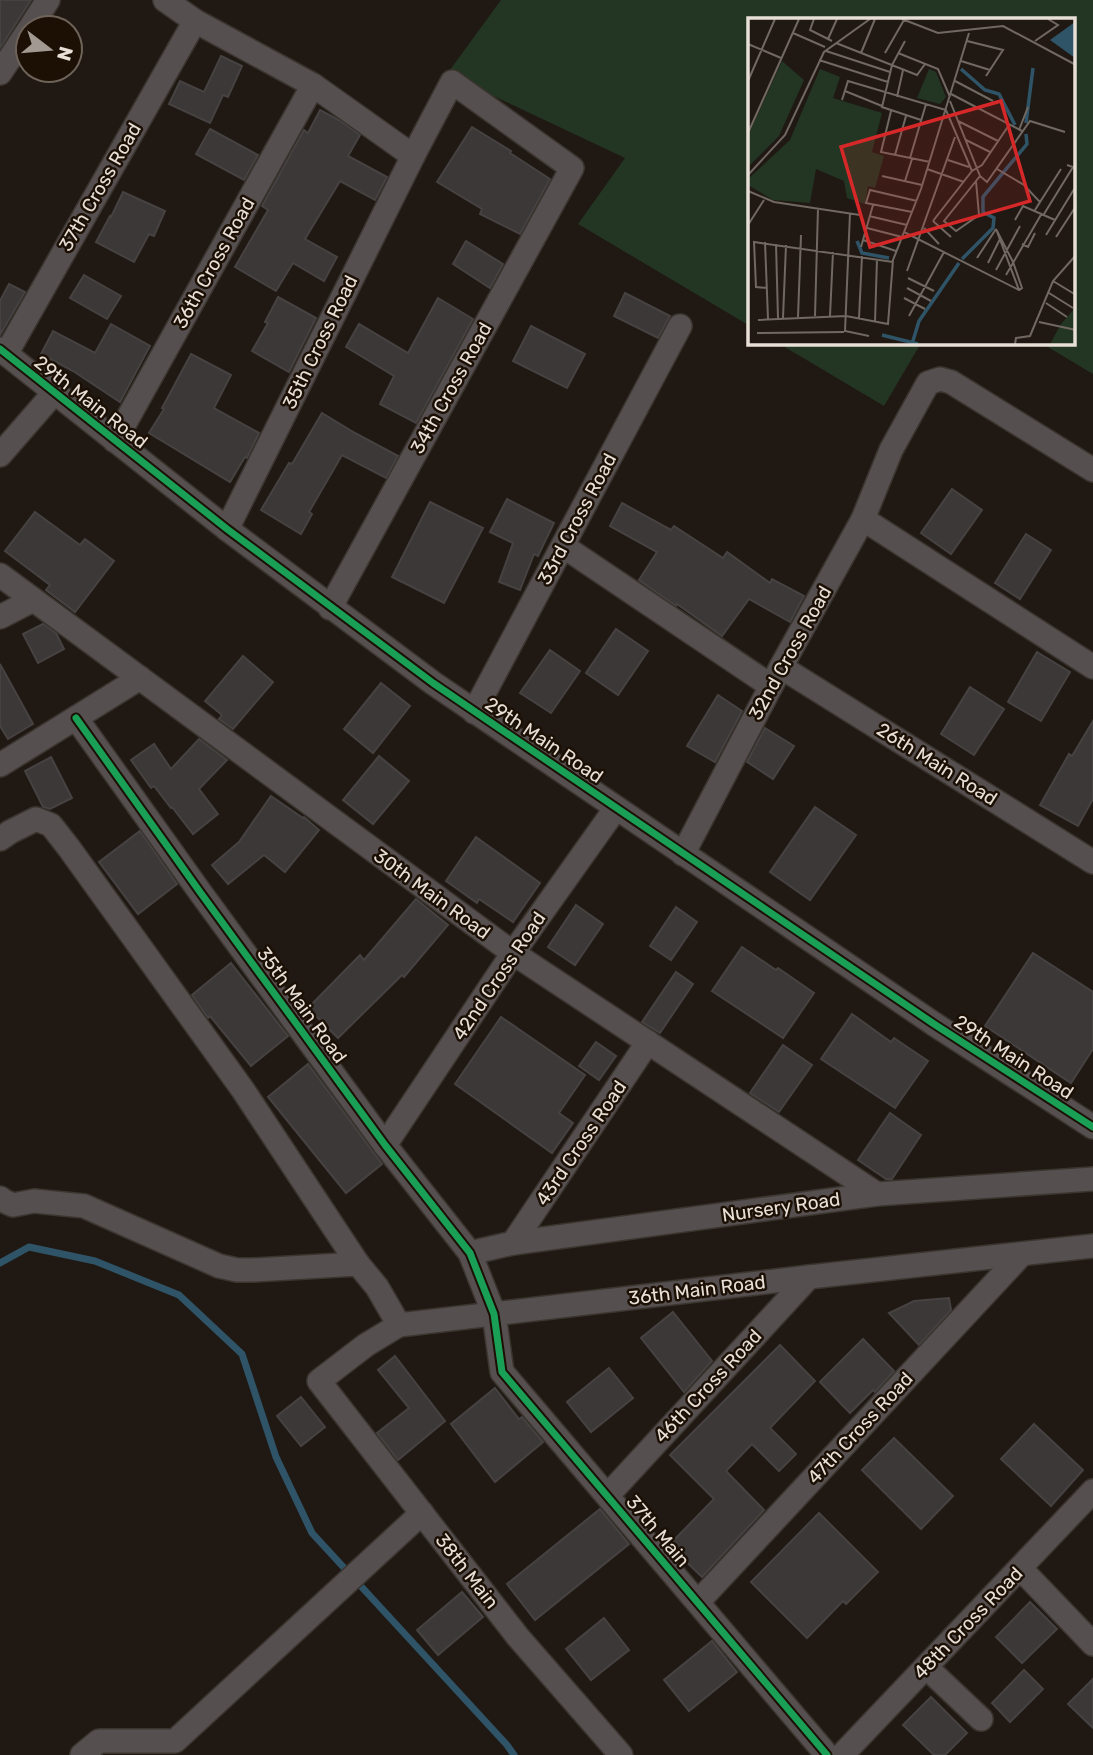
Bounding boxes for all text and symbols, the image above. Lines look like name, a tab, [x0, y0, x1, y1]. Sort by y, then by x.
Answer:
north arrow	[14, 14, 84, 84]
inset map	[748, 18, 1076, 345]
text: N	[52, 44, 78, 63]
street label: 37th Cross Road	[54, 119, 146, 255]
street label: 36th Cross Road	[169, 193, 259, 333]
street label: 35th Cross Road	[278, 271, 362, 413]
street label: 34th Cross Road	[405, 318, 497, 458]
street label: 29th Main Road	[30, 351, 152, 453]
street label: 33rd Cross Road	[533, 449, 621, 589]
street label: 32nd Cross Road	[744, 582, 836, 724]
street label: 29th Main Road	[481, 692, 607, 788]
street label: 26th Main Road	[873, 718, 1001, 810]
street label: 30th Main Road	[369, 844, 495, 944]
street label: 42nd Cross Road	[448, 907, 550, 1045]
street label: 35th Main Road	[252, 943, 352, 1067]
street label: 29th Main Road	[950, 1010, 1078, 1104]
street label: 43rd Cross Road	[531, 1076, 631, 1210]
street label: Nursery Road	[720, 1187, 842, 1227]
street label: 36th Main Road	[627, 1270, 767, 1310]
street label: 46th Cross Road	[650, 1325, 766, 1447]
street label: 47th Cross Road	[802, 1367, 918, 1489]
street label: 37th Main	[621, 1490, 695, 1572]
street label: 38th Main	[431, 1529, 503, 1613]
street label: 48th Cross Road	[909, 1562, 1027, 1684]

